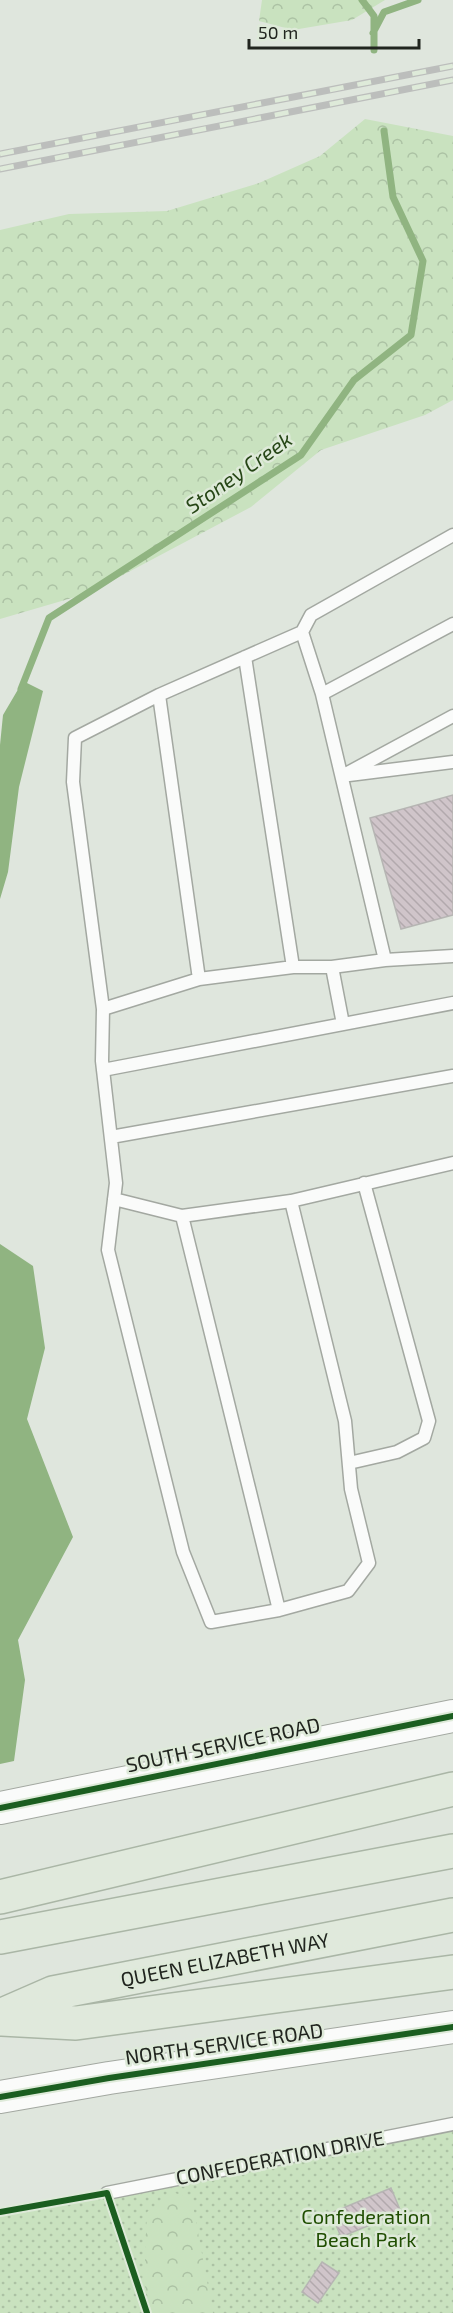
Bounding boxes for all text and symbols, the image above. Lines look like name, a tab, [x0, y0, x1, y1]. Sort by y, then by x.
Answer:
scale bar	[249, 12, 418, 50]
text: 50 m	[258, 21, 298, 43]
water label: Stoney Creek	[180, 426, 297, 518]
street label: SOUTH SERVICE ROAD	[124, 1712, 322, 1776]
street label: QUEEN ELIZABETH WAY	[118, 1927, 332, 1991]
street label: NORTH SERVICE ROAD	[123, 2017, 324, 2069]
street label: CONFEDERATION DRIVE	[174, 2125, 386, 2189]
park label: Confederation Beach Park	[301, 2204, 431, 2251]

